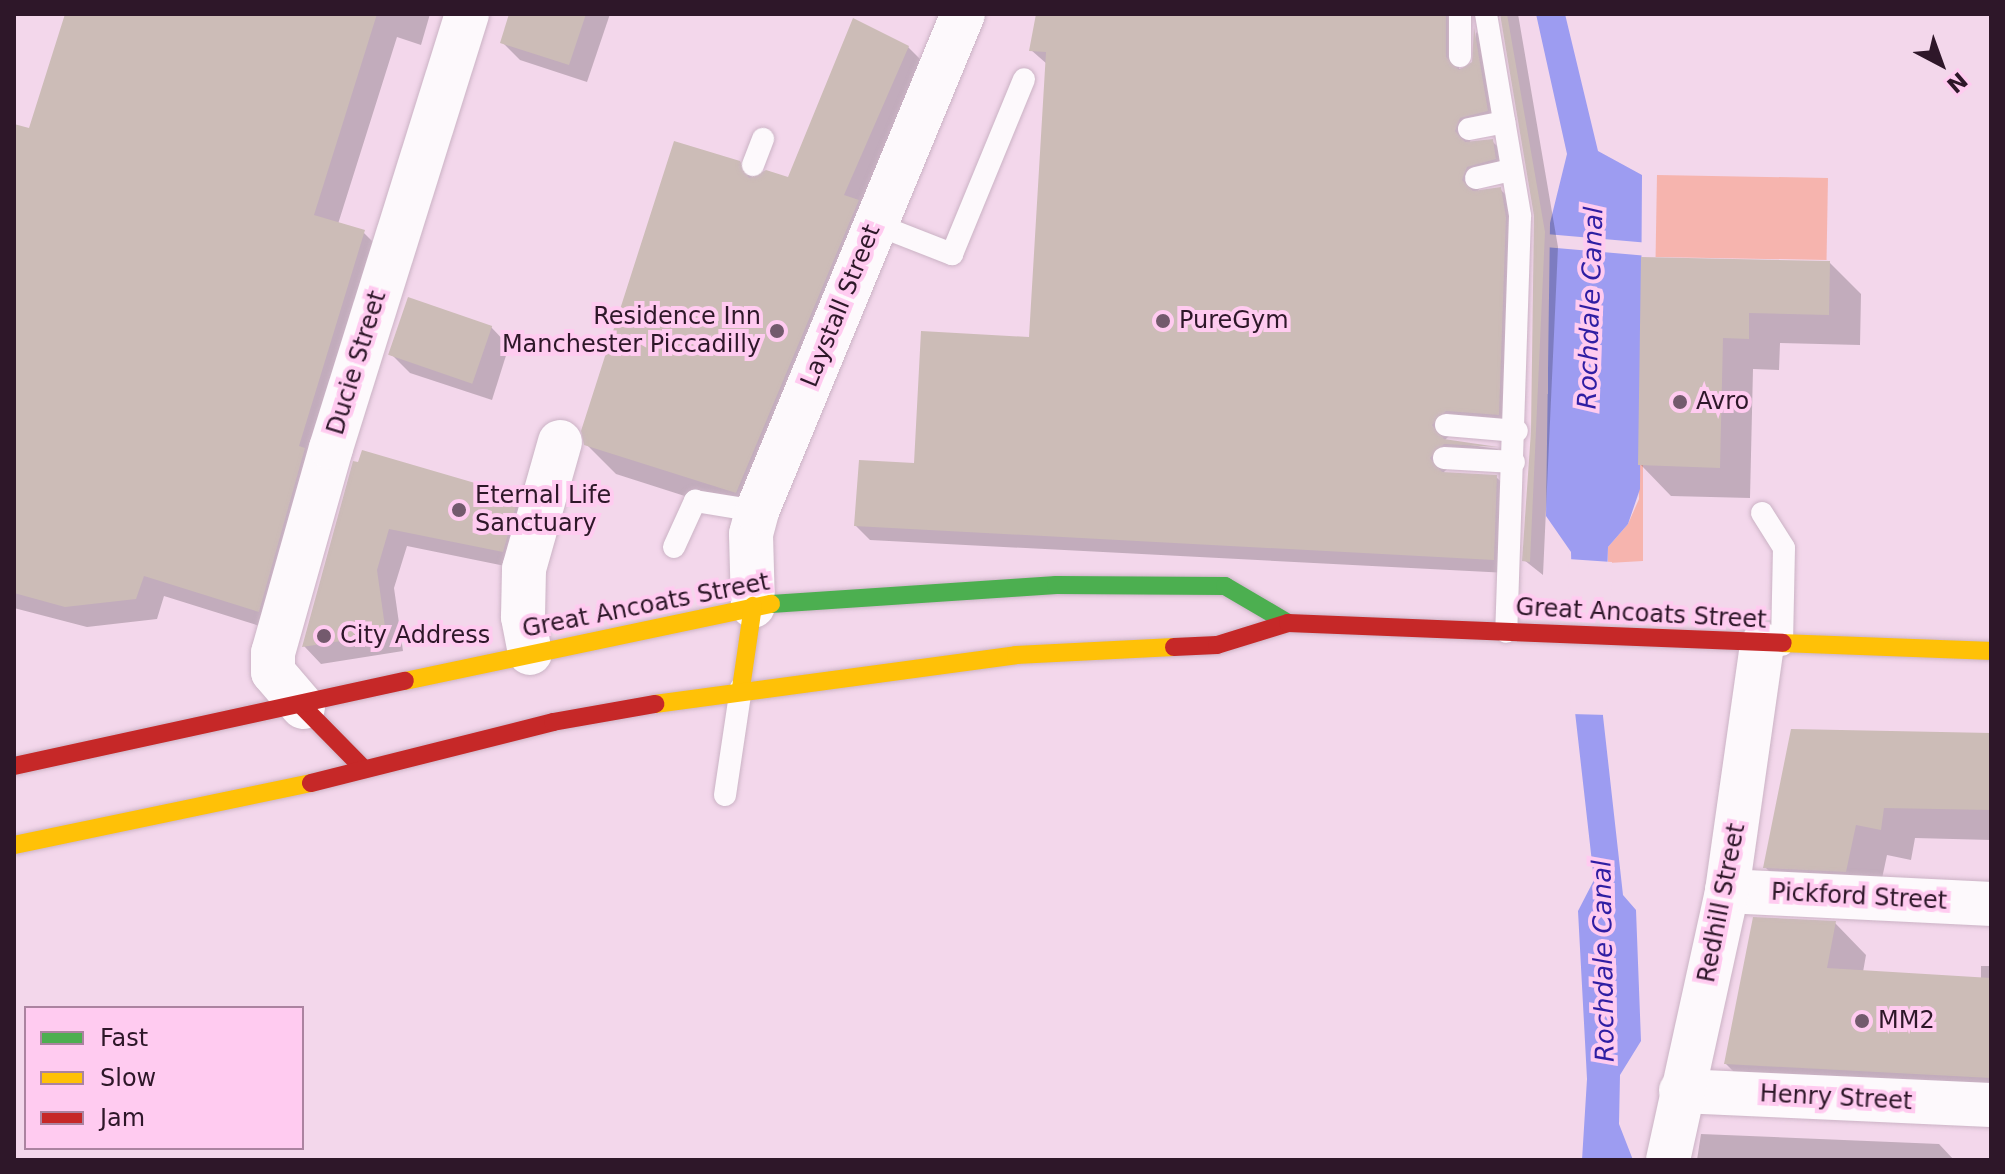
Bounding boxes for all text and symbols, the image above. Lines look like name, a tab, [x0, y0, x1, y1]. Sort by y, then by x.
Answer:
north arrow	[1901, 24, 1981, 104]
text: N	[1942, 67, 1972, 98]
water label: Rochdale Canal	[1572, 206, 1610, 410]
street label: Laystall Street	[795, 221, 887, 391]
street label: Ducie Street	[321, 288, 393, 438]
place label: Residence Inn Manchester Piccadilly	[502, 303, 761, 359]
place label: PureGym	[1179, 307, 1289, 335]
marker: PureGym	[1154, 312, 1172, 330]
marker: Residence Inn Manchester Piccadilly	[768, 322, 786, 340]
place label: Avro	[1696, 388, 1749, 416]
marker: Avro	[1671, 393, 1689, 411]
place label: Eternal Life Sanctuary	[475, 482, 611, 538]
marker: Eternal Life Sanctuary	[450, 501, 468, 519]
street label: Great Ancoats Street	[520, 568, 772, 644]
street label: Great Ancoats Street	[1515, 593, 1767, 635]
place label: City Address	[340, 622, 490, 650]
marker: City Address	[315, 627, 333, 645]
street label: Redhill Street	[1692, 821, 1752, 985]
water label: Rochdale Canal	[1587, 860, 1621, 1062]
street label: Pickford Street	[1770, 878, 1948, 916]
legend	[24, 1006, 304, 1150]
place label: MM2	[1878, 1007, 1935, 1035]
marker: MM2	[1853, 1012, 1871, 1030]
text: Fast	[100, 1024, 148, 1052]
text: Slow	[100, 1064, 156, 1092]
street label: Henry Street	[1759, 1080, 1913, 1116]
text: Jam	[100, 1104, 145, 1132]

